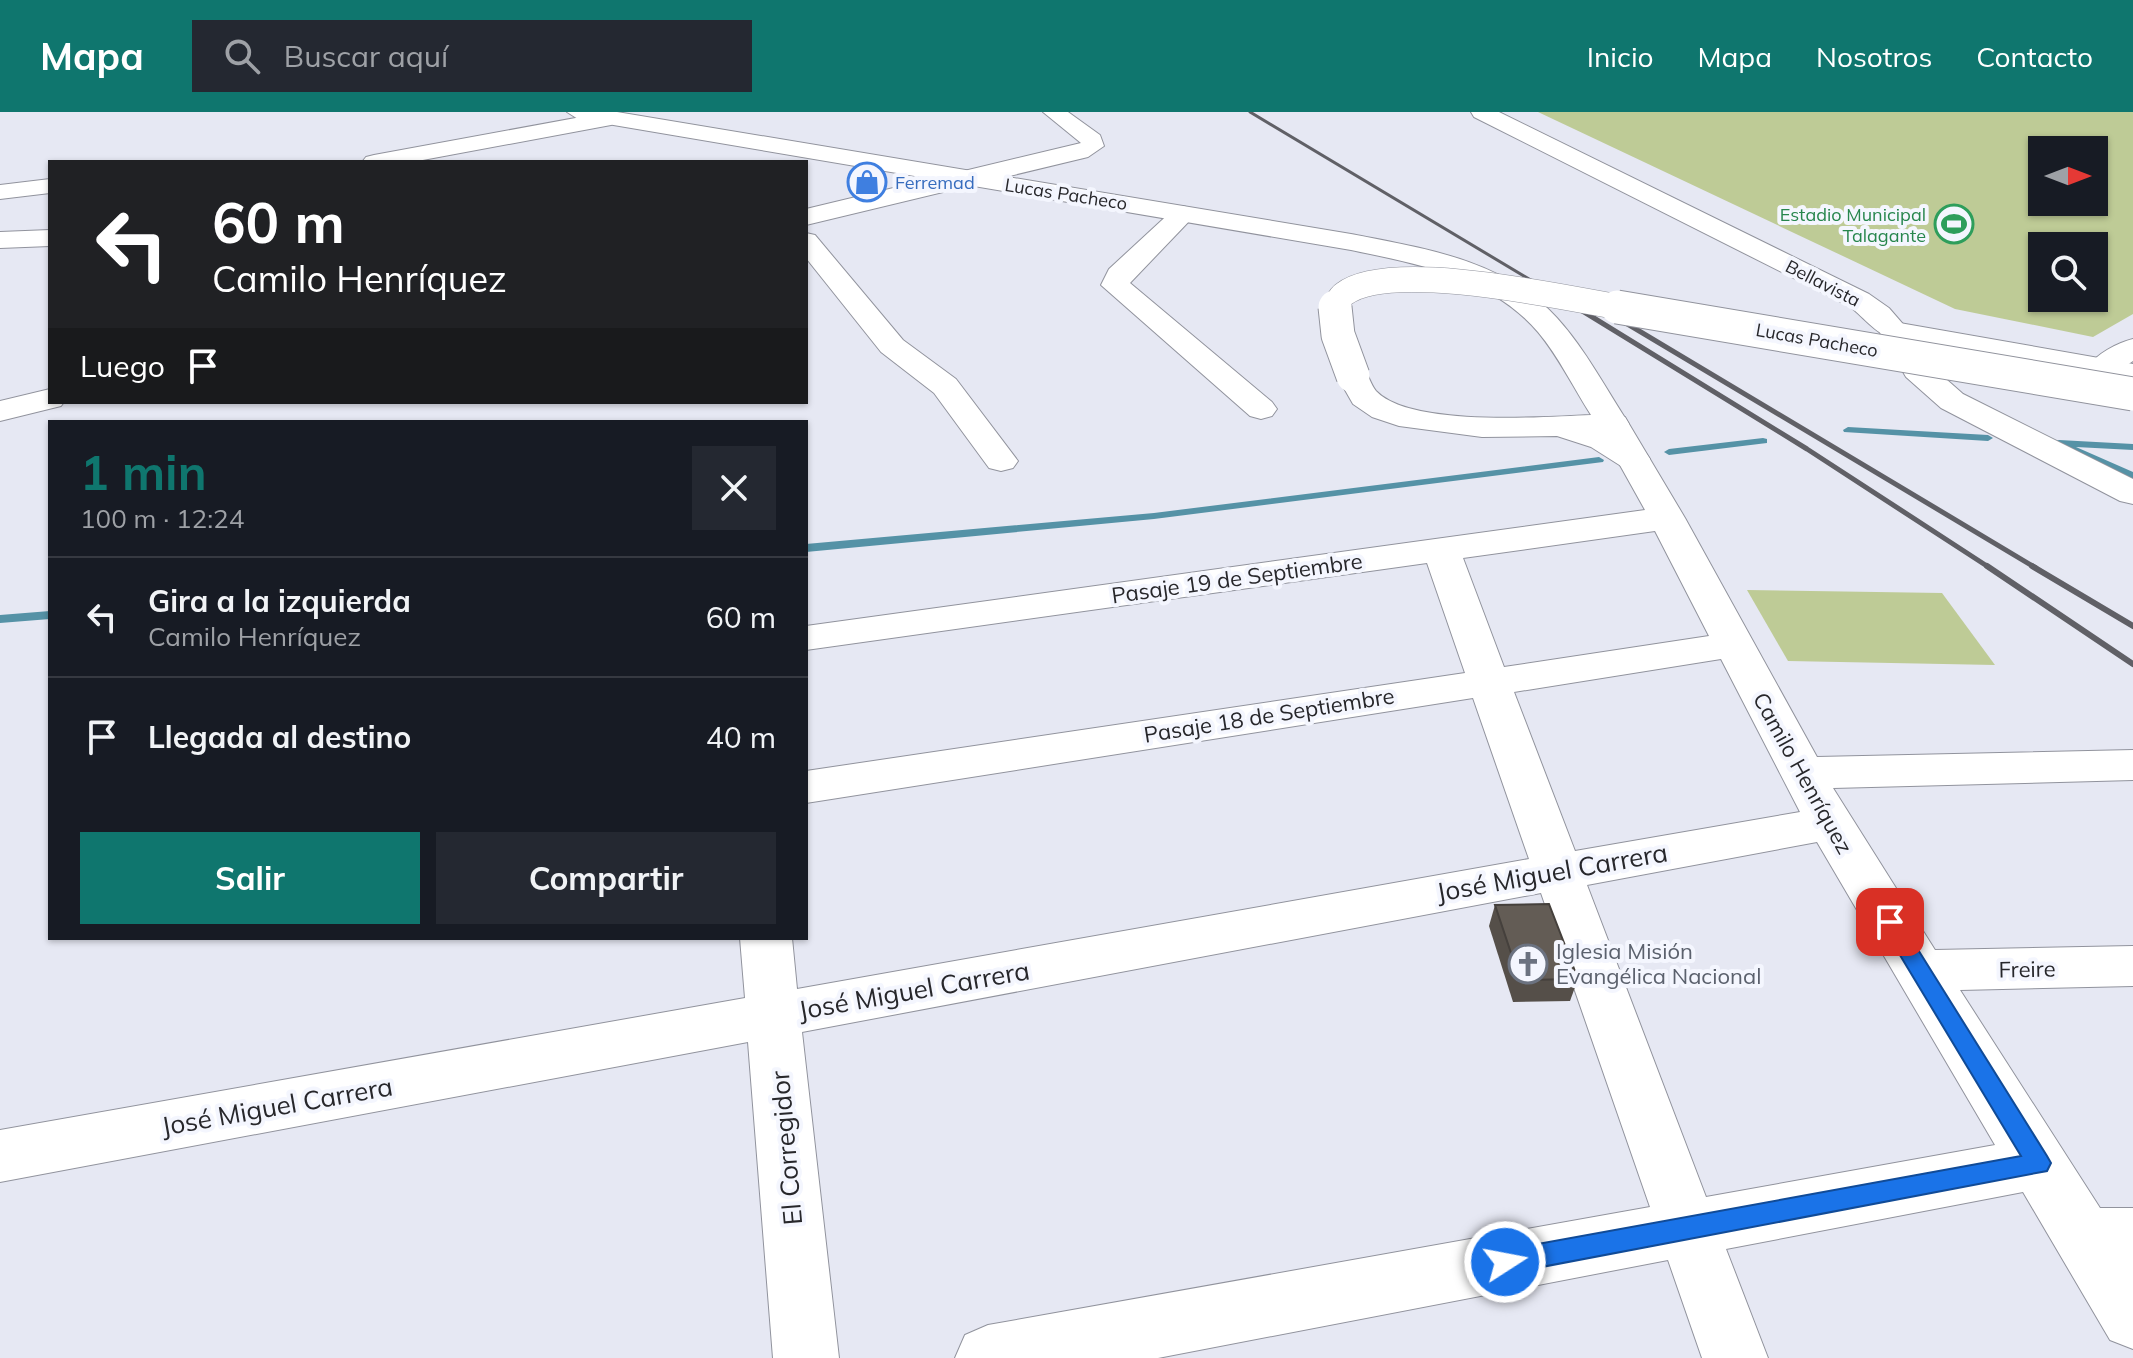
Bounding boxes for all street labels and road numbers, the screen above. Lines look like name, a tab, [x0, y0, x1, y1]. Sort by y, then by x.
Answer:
street label: Lucas Pacheco	[1003, 173, 1129, 215]
street label: Bellavista	[1782, 254, 1864, 312]
street label: Lucas Pacheco	[1754, 318, 1880, 362]
street label: Pasaje 19 de Septiembre	[1110, 547, 1364, 609]
street label: Pasaje 18 de Septiembre	[1142, 681, 1396, 749]
street label: Camilo Henríquez	[1747, 687, 1859, 859]
street label: José Miguel Carrera	[1434, 835, 1670, 909]
street label: José Miguel Carrera	[796, 953, 1032, 1027]
street label: Freire	[1998, 955, 2056, 983]
street label: José Miguel Carrera	[159, 1069, 395, 1143]
street label: El Corregidor	[763, 1069, 809, 1226]

